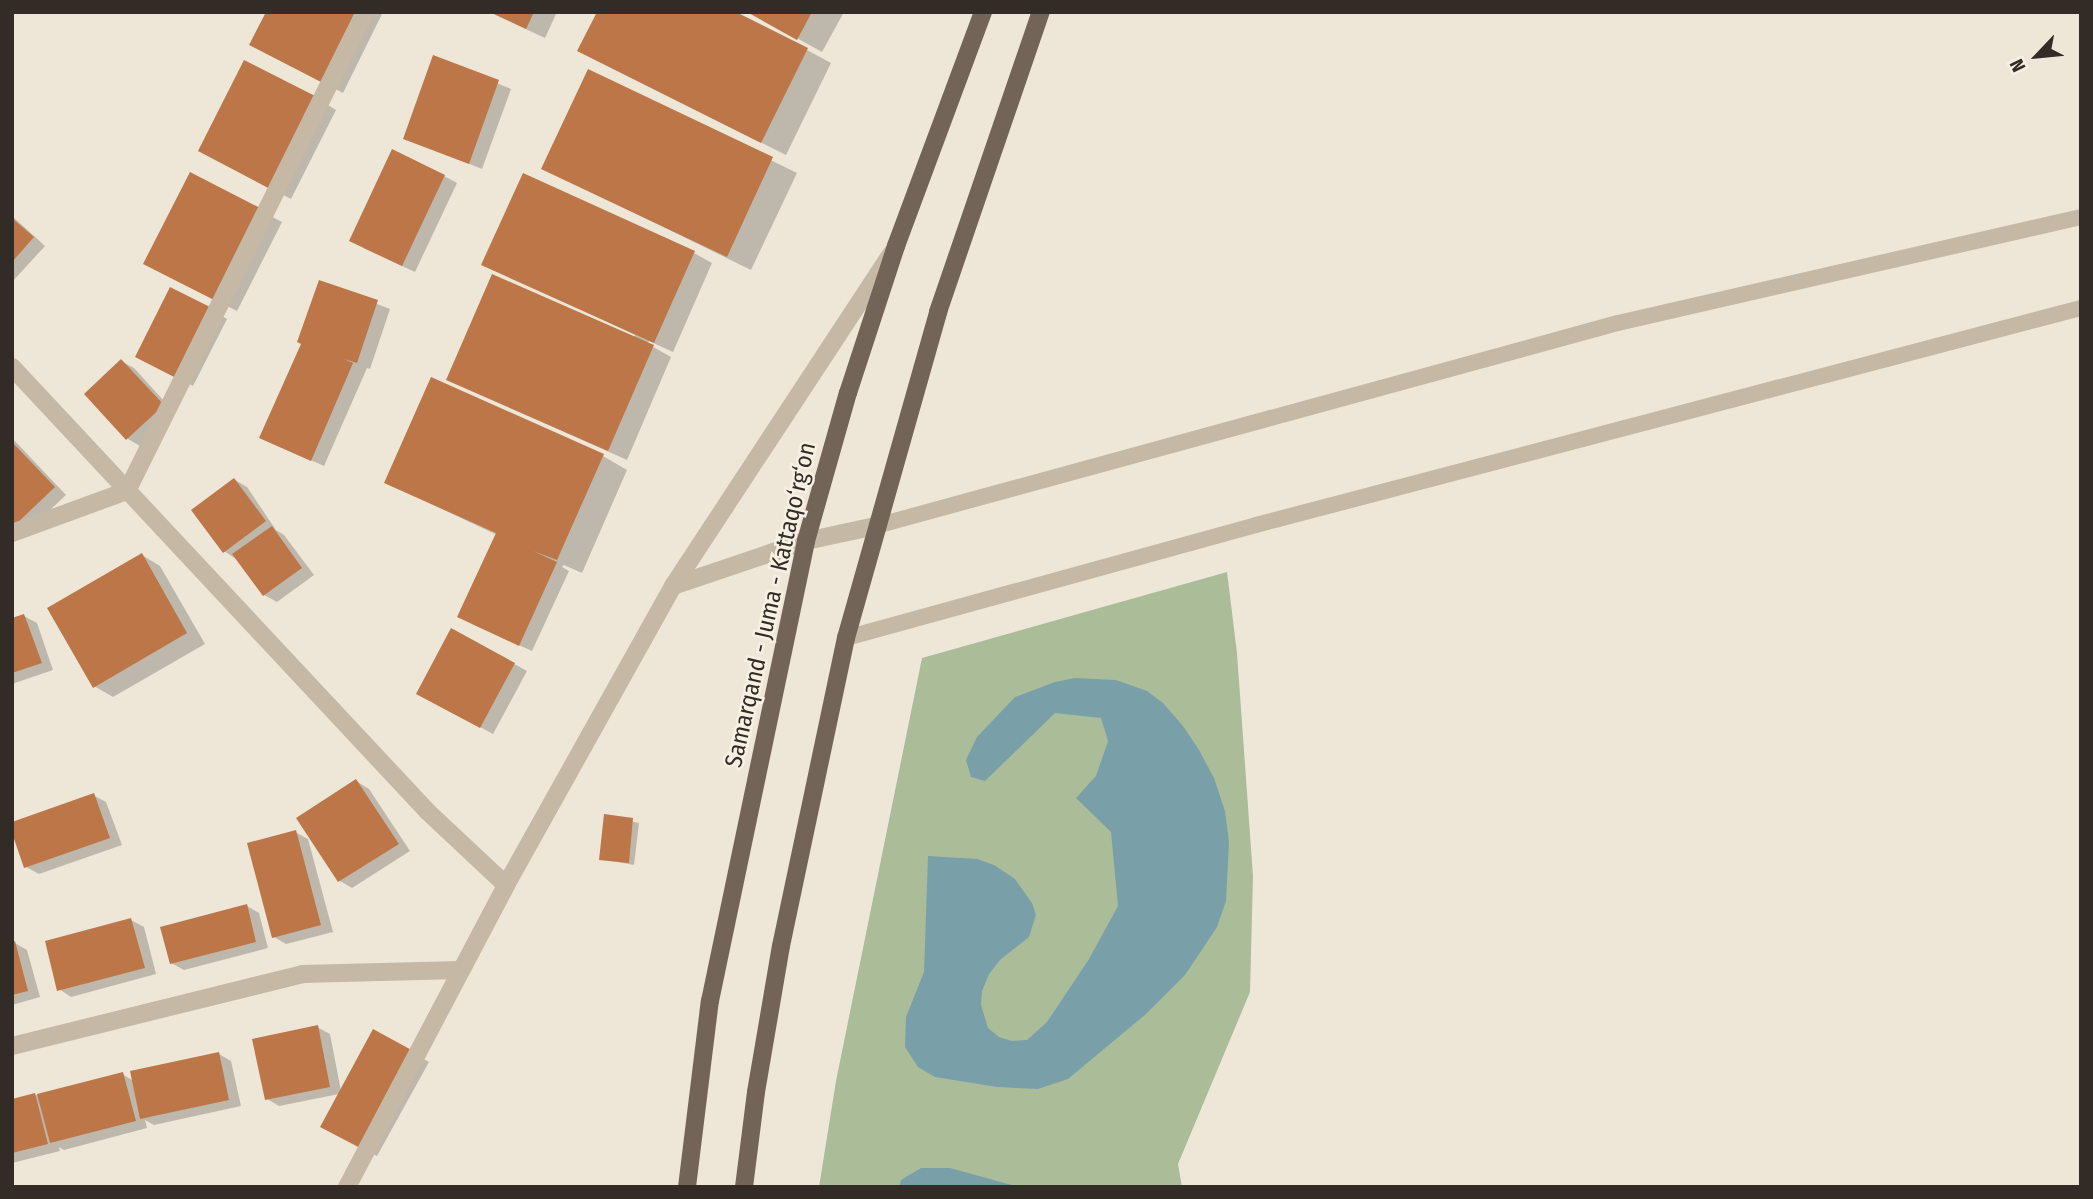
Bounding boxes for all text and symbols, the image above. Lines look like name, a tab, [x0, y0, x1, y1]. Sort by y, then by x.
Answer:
north arrow	[2002, 21, 2072, 91]
text: N	[2005, 55, 2031, 76]
street label: Samarqand - Juma - Kattaqo‘rg‘on	[720, 440, 822, 770]

